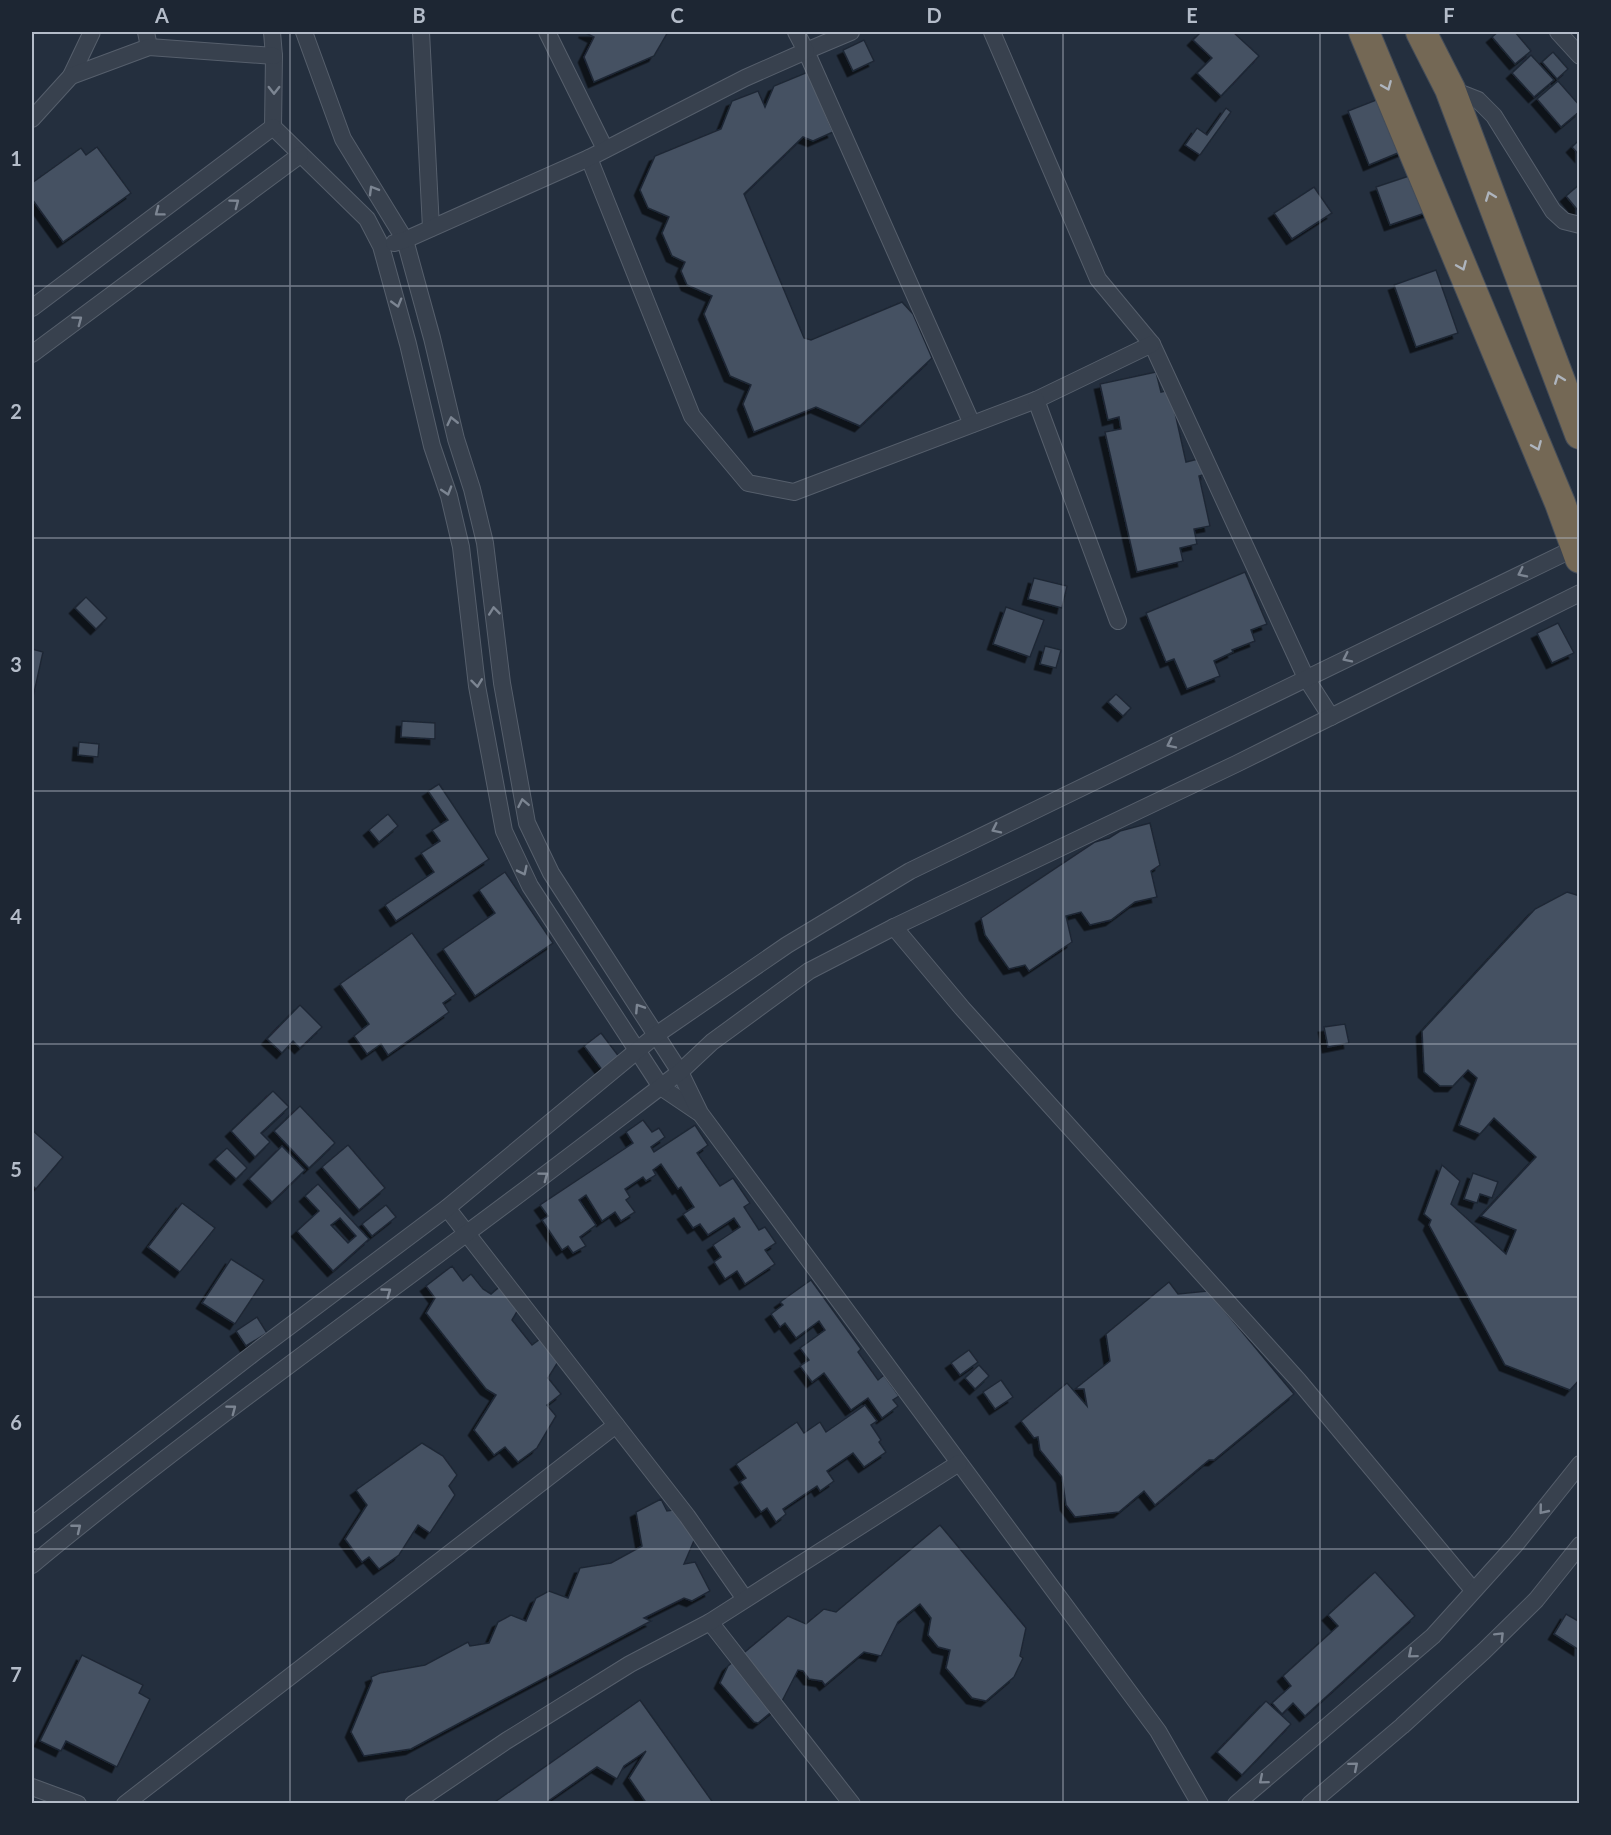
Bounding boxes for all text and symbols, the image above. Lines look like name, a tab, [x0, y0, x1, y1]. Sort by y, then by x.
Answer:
text: A	[154, 3, 169, 27]
text: B	[412, 3, 426, 27]
text: C	[670, 3, 684, 27]
text: D	[926, 3, 942, 27]
text: E	[1186, 3, 1198, 27]
text: F	[1443, 3, 1455, 27]
one-way arrow	[1380, 79, 1392, 90]
one-way arrow	[268, 85, 280, 94]
text: 1	[10, 146, 22, 170]
one-way arrow	[369, 186, 381, 196]
one-way arrow	[1485, 192, 1498, 202]
one-way arrow	[228, 200, 239, 211]
one-way arrow	[155, 205, 166, 216]
one-way arrow	[1455, 259, 1467, 270]
one-way arrow	[389, 297, 402, 307]
one-way arrow	[72, 316, 83, 327]
one-way arrow	[1554, 374, 1566, 385]
text: 2	[10, 399, 22, 423]
one-way arrow	[446, 416, 459, 426]
one-way arrow	[1530, 439, 1542, 450]
one-way arrow	[440, 485, 452, 496]
one-way arrow	[1518, 566, 1529, 578]
one-way arrow	[488, 606, 500, 615]
one-way arrow	[1342, 651, 1353, 663]
text: 3	[10, 652, 22, 676]
one-way arrow	[470, 678, 483, 688]
one-way arrow	[1167, 737, 1178, 748]
one-way arrow	[517, 799, 530, 809]
one-way arrow	[992, 822, 1003, 834]
one-way arrow	[515, 865, 527, 876]
text: 4	[10, 904, 22, 928]
one-way arrow	[636, 1004, 647, 1015]
text: 5	[10, 1157, 22, 1181]
one-way arrow	[537, 1172, 548, 1183]
one-way arrow	[380, 1288, 391, 1299]
one-way arrow	[225, 1406, 236, 1417]
text: 6	[10, 1410, 22, 1434]
one-way arrow	[1540, 1503, 1551, 1514]
one-way arrow	[70, 1524, 81, 1535]
one-way arrow	[1492, 1632, 1503, 1643]
one-way arrow	[1408, 1647, 1419, 1658]
text: 7	[10, 1662, 22, 1686]
one-way arrow	[1347, 1762, 1358, 1773]
one-way arrow	[1259, 1773, 1270, 1784]

